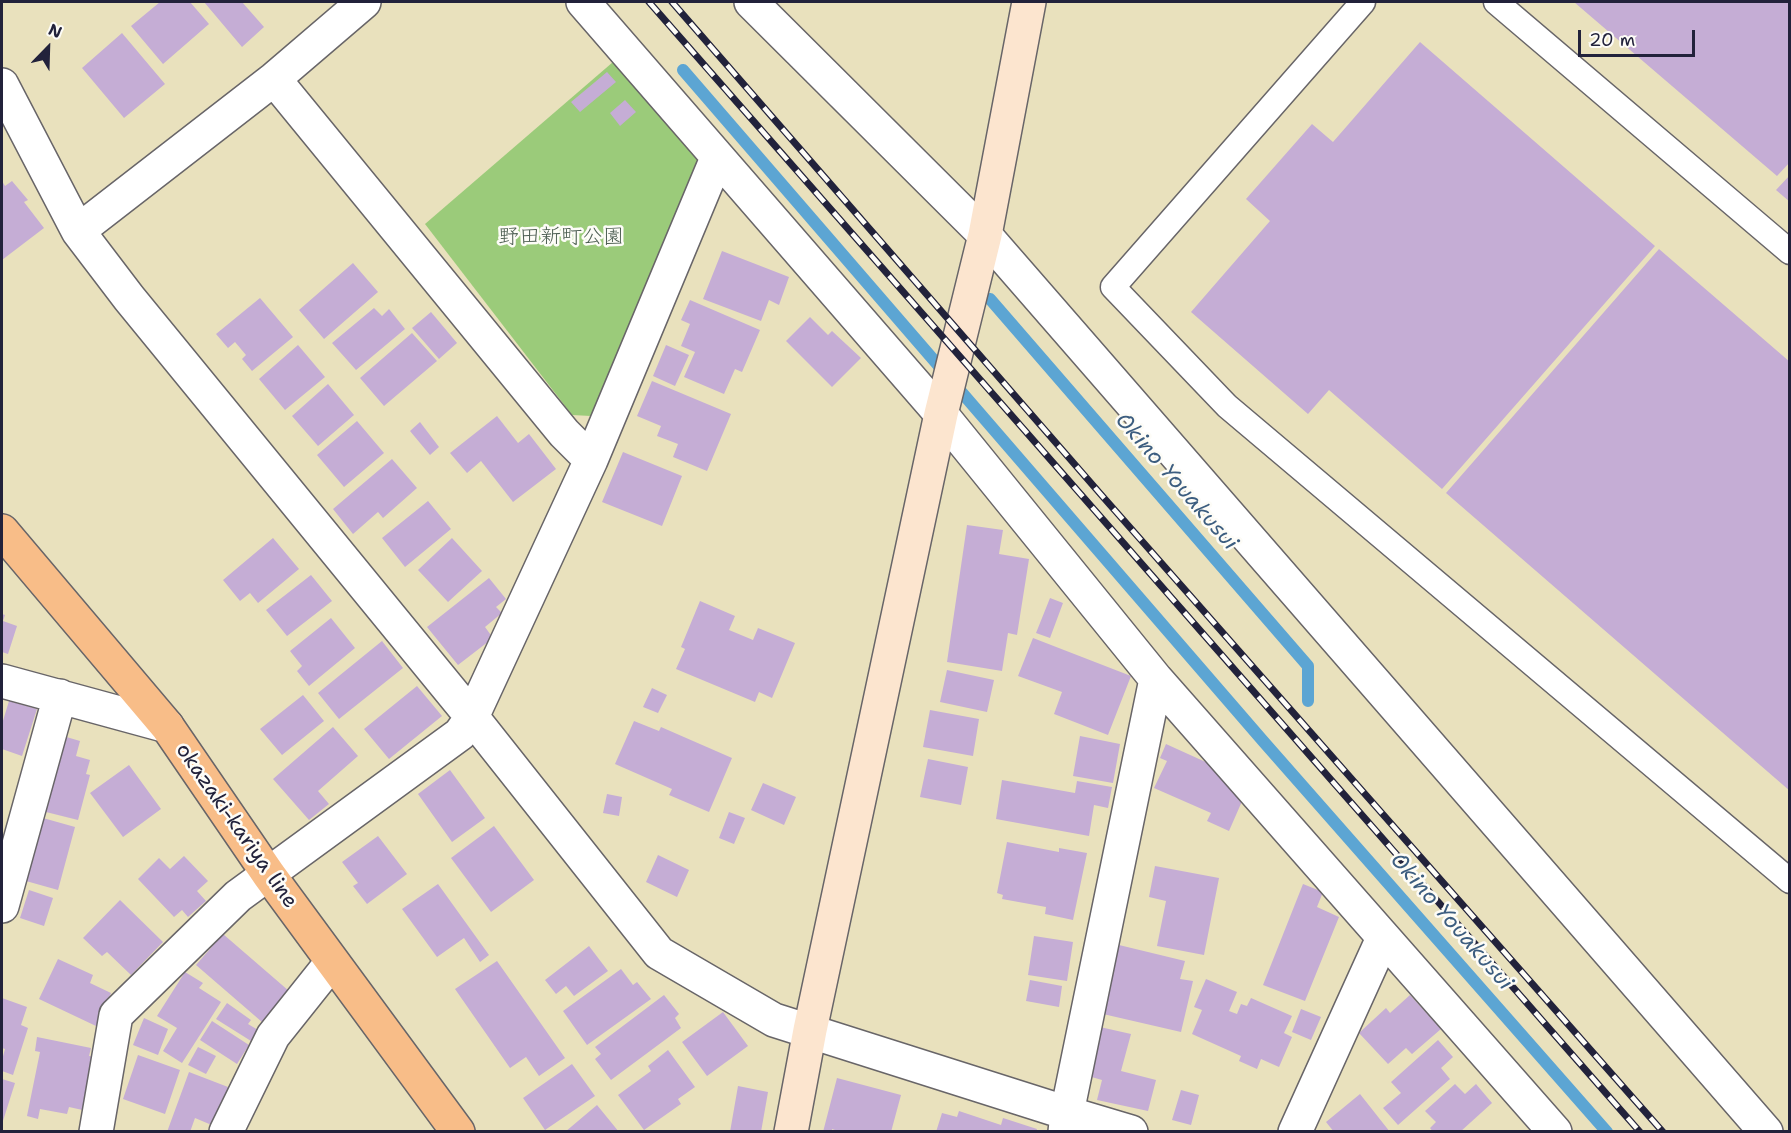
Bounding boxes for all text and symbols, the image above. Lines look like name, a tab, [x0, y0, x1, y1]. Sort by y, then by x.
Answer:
north arrow	[18, 18, 78, 78]
scale bar	[1581, 18, 1698, 56]
text: N	[45, 19, 65, 43]
text: 20 m	[1589, 28, 1635, 52]
park label: 野田新町公園	[498, 225, 624, 251]
water label: Okino Youakusui	[1109, 408, 1243, 556]
street label: okazaki-kariya line	[170, 739, 302, 913]
water label: Okino Youakusui	[1384, 848, 1518, 996]

